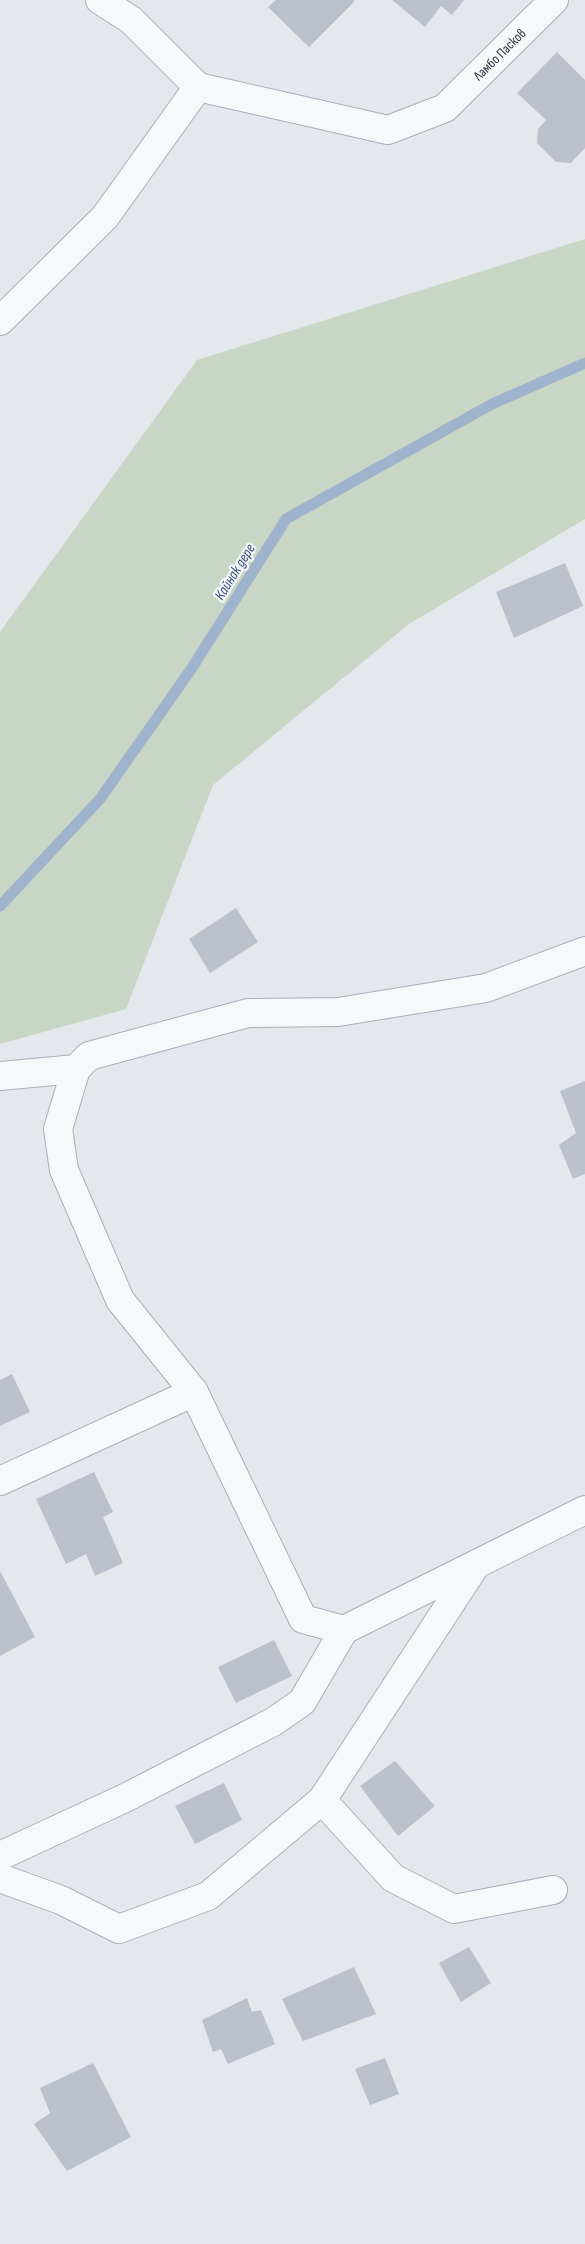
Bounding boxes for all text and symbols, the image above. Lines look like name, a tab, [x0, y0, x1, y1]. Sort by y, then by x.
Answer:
street label: Ламбо Пасков	[469, 24, 529, 85]
water label: Кайнак дере	[210, 540, 260, 604]

